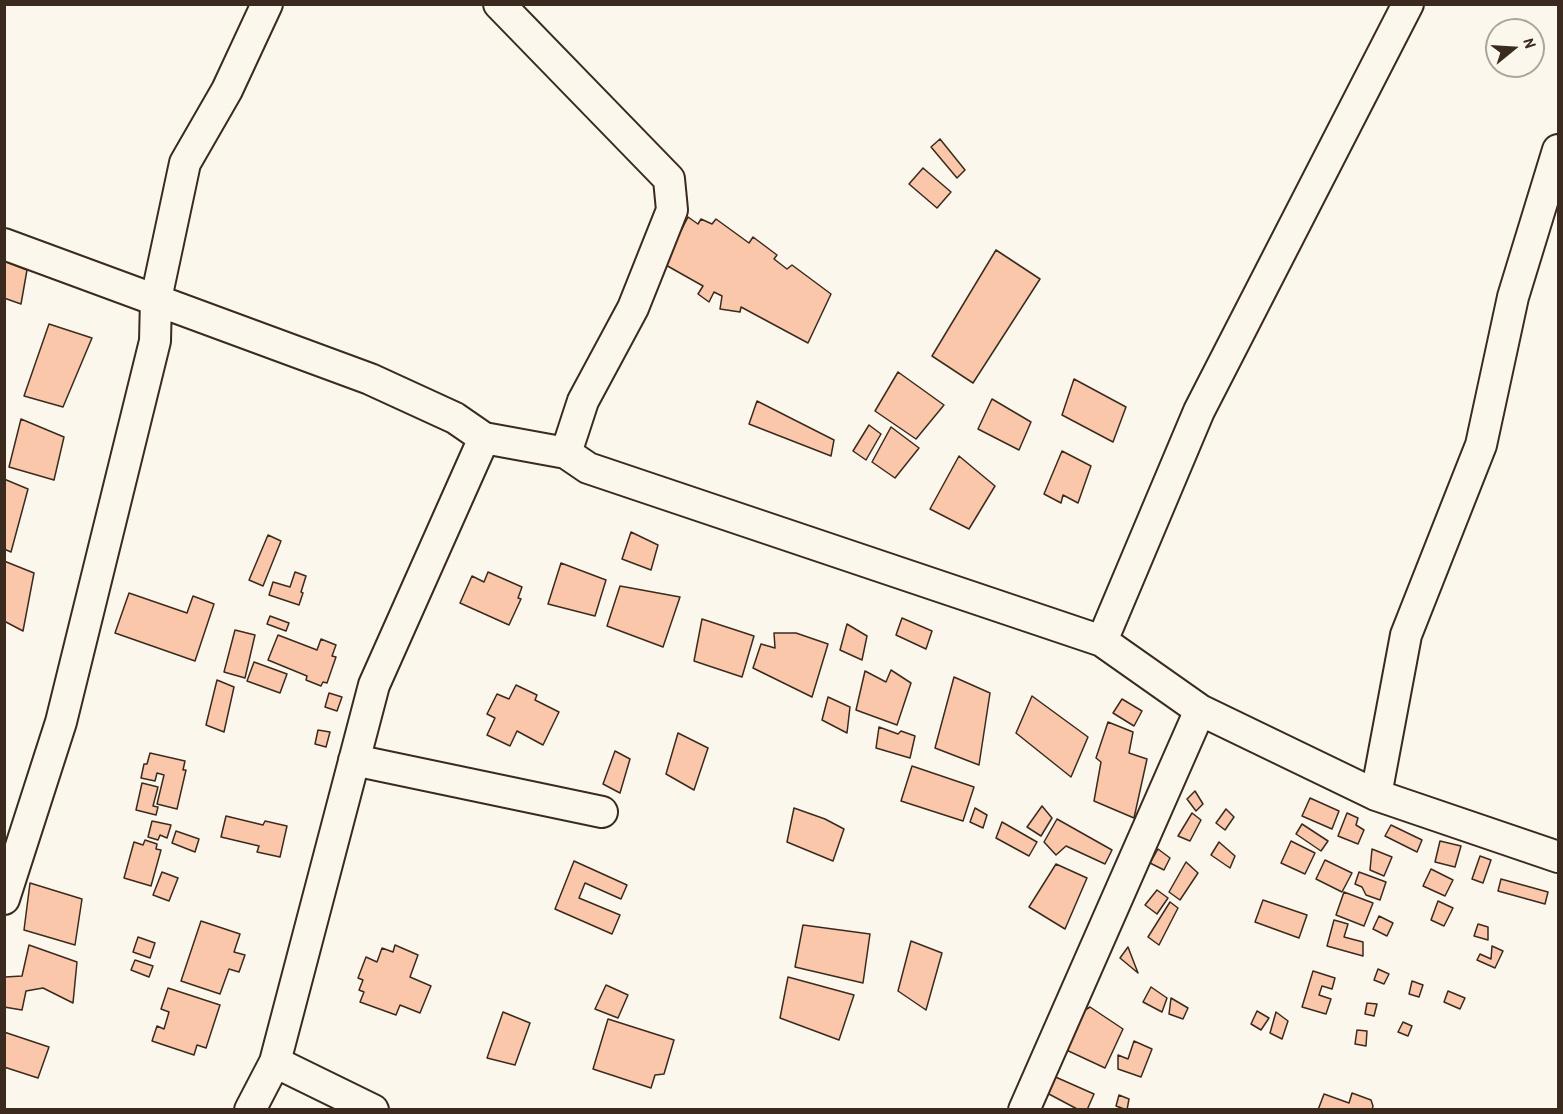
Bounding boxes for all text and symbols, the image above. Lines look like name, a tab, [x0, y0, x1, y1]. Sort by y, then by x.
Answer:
north arrow	[1485, 18, 1545, 78]
text: N	[1518, 36, 1542, 50]

